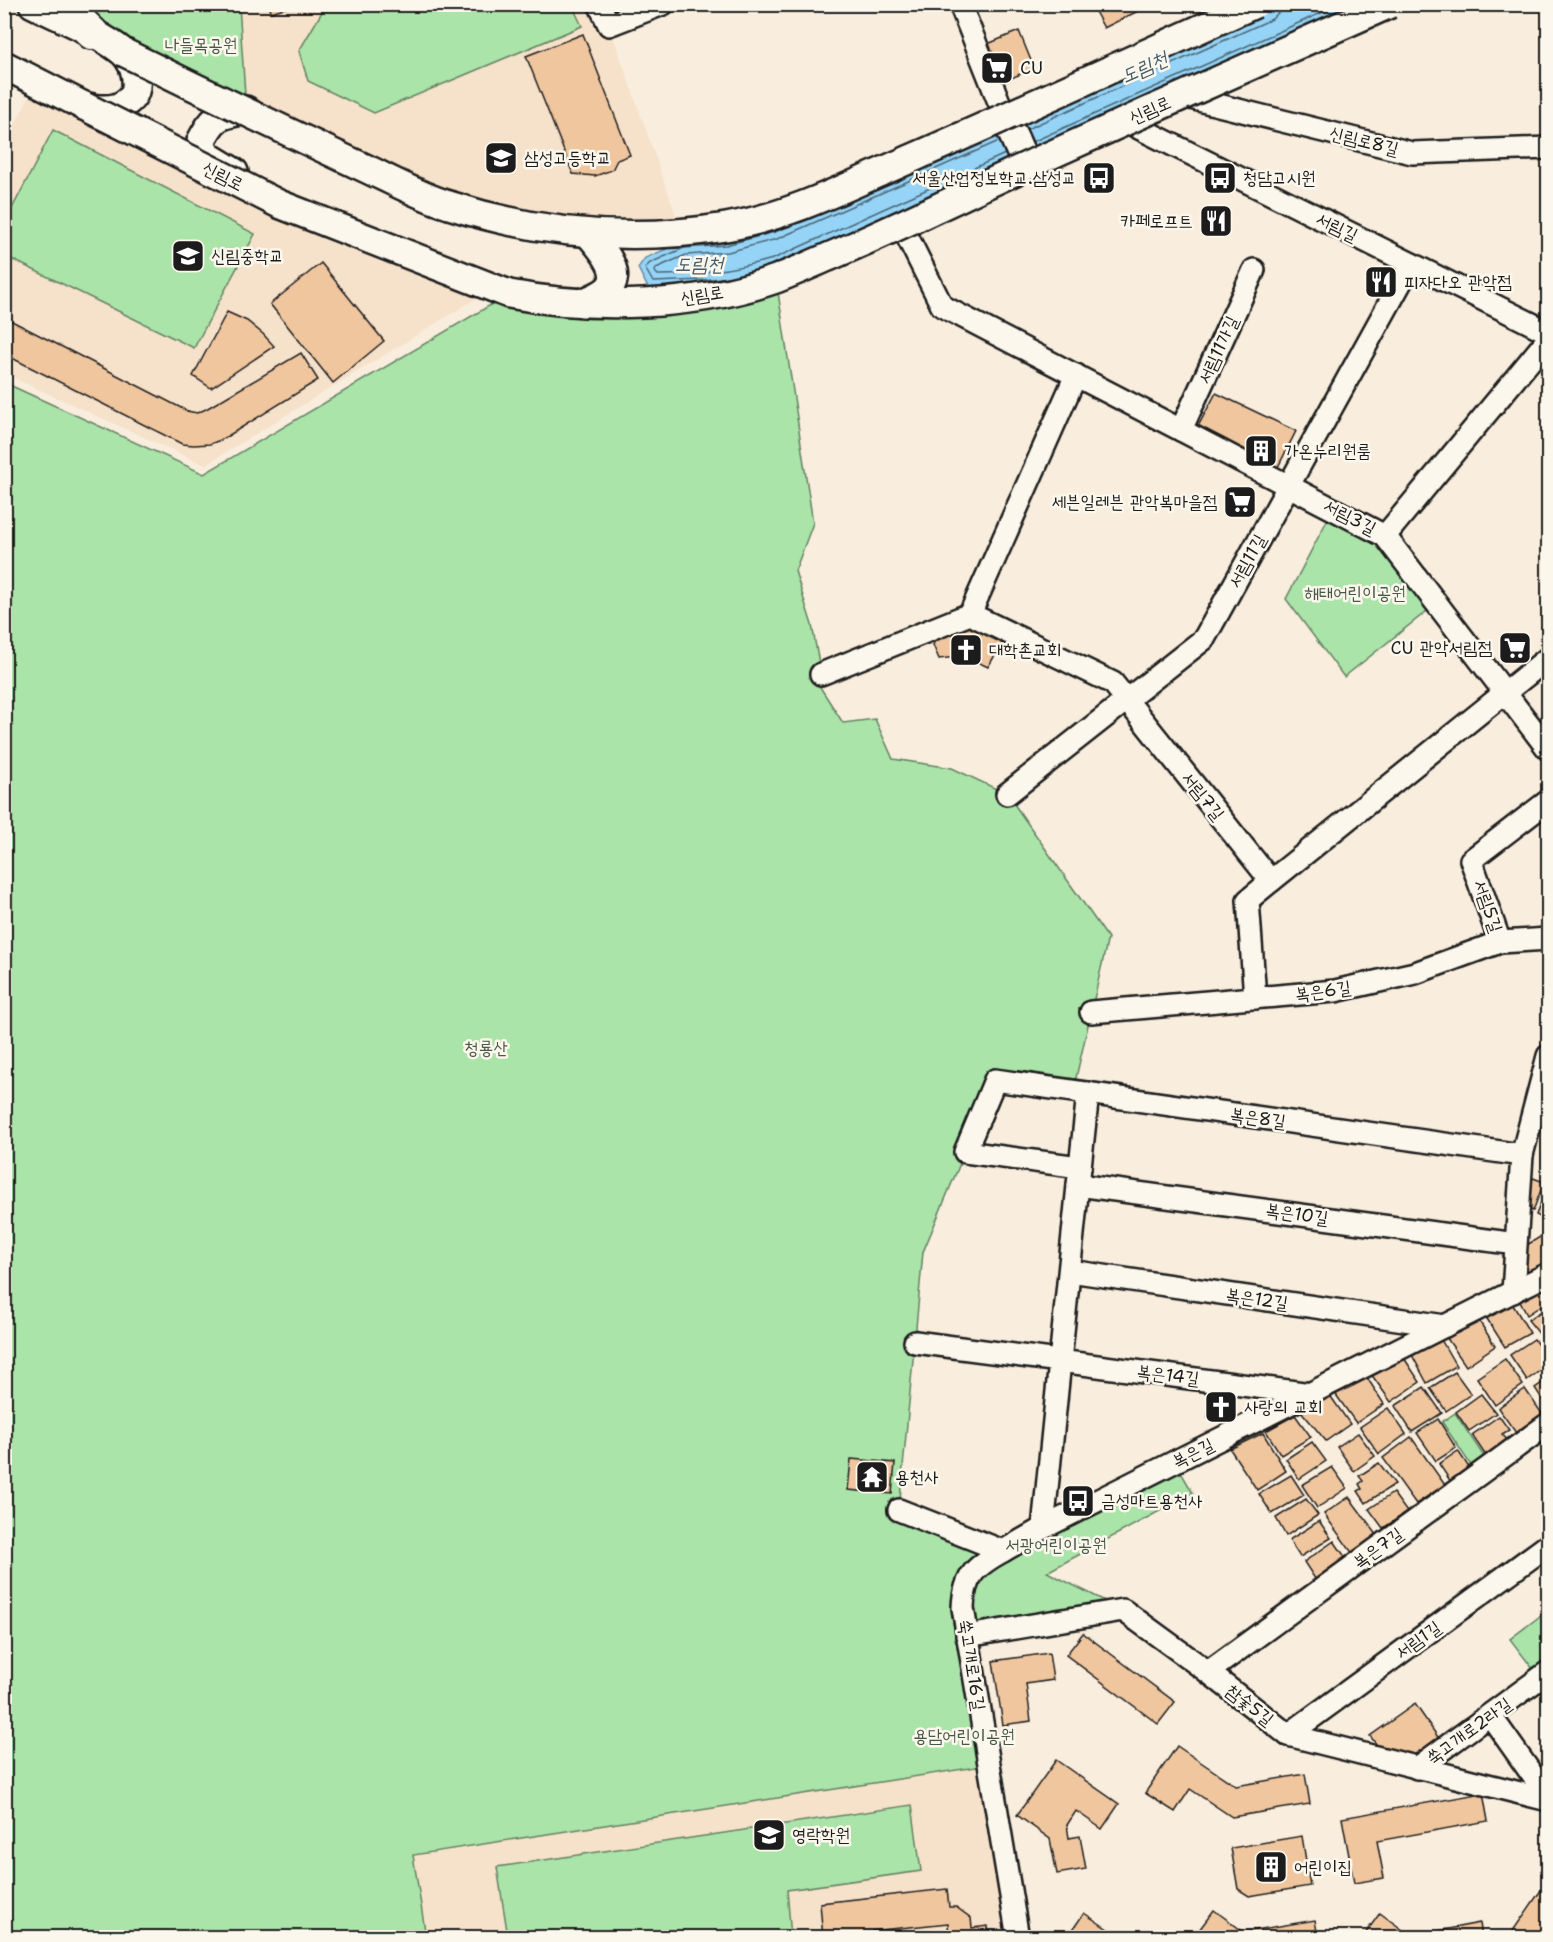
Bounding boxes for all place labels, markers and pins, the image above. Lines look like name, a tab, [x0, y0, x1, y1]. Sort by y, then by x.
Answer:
supermarket icon: CU	[979, 50, 1015, 86]
place label: CU	[1020, 56, 1043, 80]
school or university icon: 삼성고등학교	[483, 140, 519, 176]
place label: 삼성고등학교	[524, 146, 611, 170]
bus stop icon: 서울산업정보학교.삼성교	[1081, 160, 1117, 196]
bus stop icon: 청담고시원	[1202, 160, 1238, 196]
place label: 서울산업정보학교.삼성교	[912, 166, 1076, 190]
place label: 청담고시원	[1243, 166, 1315, 190]
restaurant icon: 카페로프트	[1198, 203, 1234, 239]
place label: 카페로프트	[1121, 209, 1193, 233]
school or university icon: 신림중학교	[170, 238, 206, 274]
place label: 신림중학교	[211, 244, 283, 268]
restaurant icon: 피자다오 관악점	[1363, 264, 1399, 300]
place label: 피자다오 관악점	[1404, 270, 1512, 294]
building icon: 가온누리원룸	[1243, 433, 1279, 469]
place label: 가온누리원룸	[1284, 439, 1371, 463]
supermarket icon: 세븐일레븐 관악복마을점	[1222, 484, 1258, 520]
place label: 세븐일레븐 관악복마을점	[1052, 490, 1218, 514]
supermarket icon: CU 관악서림점	[1497, 630, 1533, 666]
church icon: 대학촌교회	[948, 632, 984, 668]
place label: CU 관악서림점	[1390, 636, 1493, 660]
place label: 대학촌교회	[989, 638, 1061, 662]
church icon: 사랑의 교회	[1203, 1389, 1239, 1425]
place label: 사랑의 교회	[1244, 1395, 1323, 1419]
temple icon: 용천사	[854, 1459, 890, 1495]
place label: 용천사	[895, 1465, 939, 1489]
bus stop icon: 금성마트용천사	[1060, 1483, 1096, 1519]
place label: 금성마트용천사	[1101, 1489, 1203, 1513]
school or university icon: 영락학원	[751, 1817, 787, 1853]
place label: 영락학원	[792, 1823, 850, 1847]
building icon: 어린이집	[1253, 1849, 1289, 1885]
place label: 어린이집	[1294, 1855, 1352, 1879]

